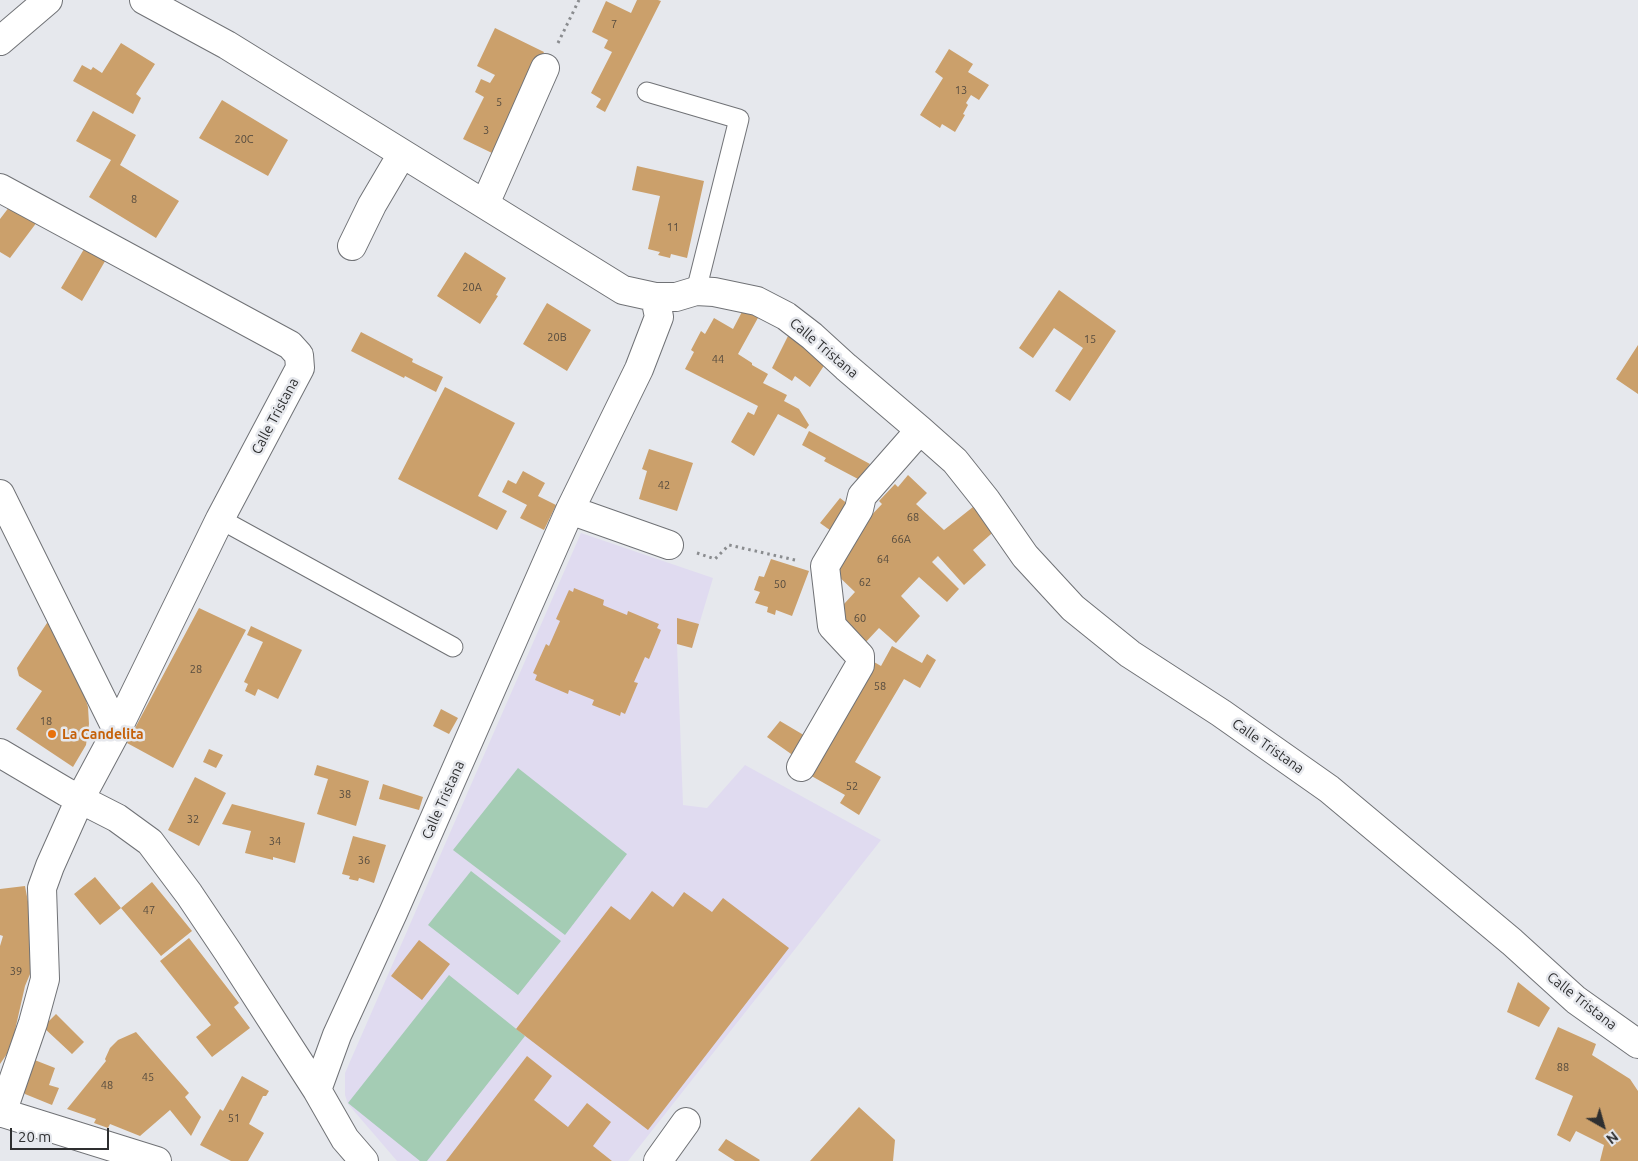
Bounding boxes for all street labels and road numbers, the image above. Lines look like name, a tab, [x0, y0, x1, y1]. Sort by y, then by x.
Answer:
street label: Calle Tristana	[786, 315, 862, 381]
street label: Calle Tristana	[248, 375, 302, 457]
street label: Calle Tristana	[1229, 715, 1307, 777]
street label: Calle Tristana	[418, 758, 468, 842]
street label: Calle Tristana	[1544, 969, 1620, 1033]

